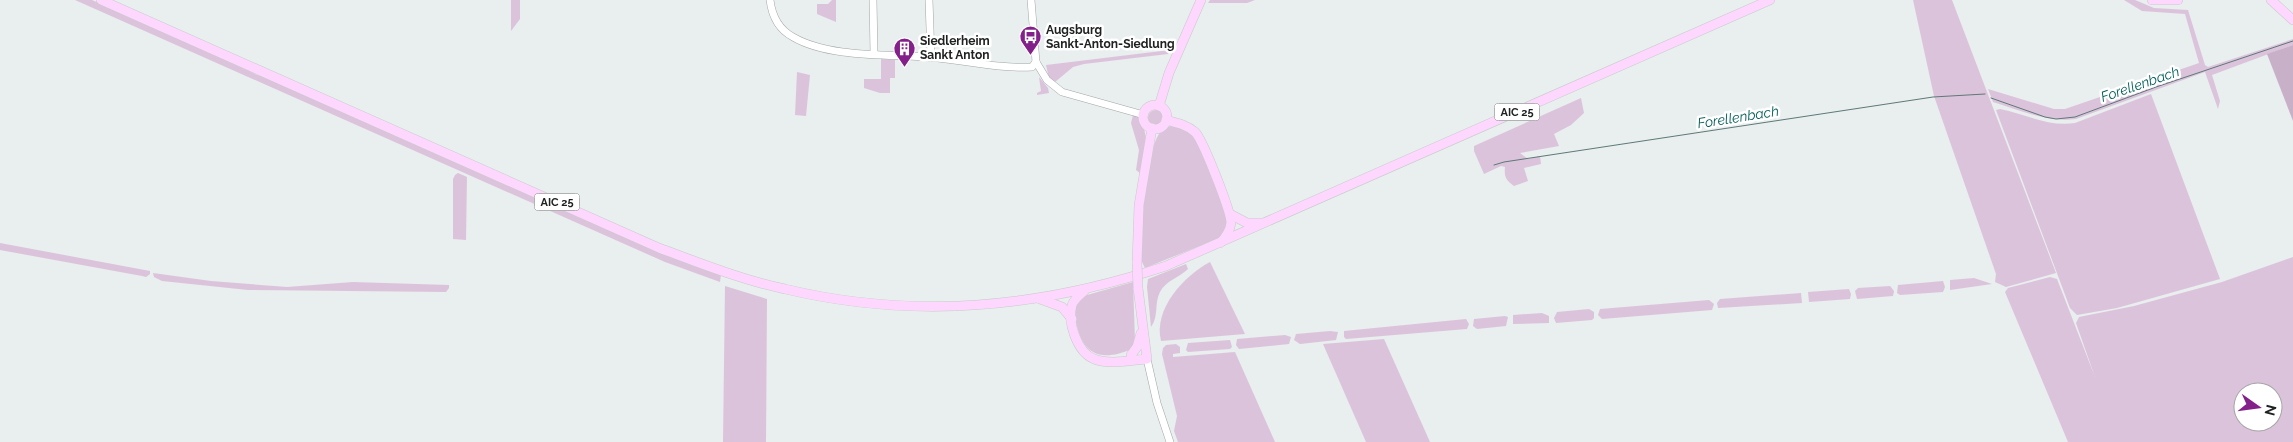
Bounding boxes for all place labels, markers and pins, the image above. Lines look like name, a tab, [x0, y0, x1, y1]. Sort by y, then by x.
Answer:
place label: Augsburg Sankt-Anton-Siedlung	[1046, 23, 1175, 51]
bus stop icon: Augsburg Sankt-Anton-Siedlung	[1018, 25, 1042, 56]
place label: Siedlerheim Sankt Anton	[920, 34, 990, 62]
building icon: Siedlerheim Sankt Anton	[892, 36, 916, 67]

